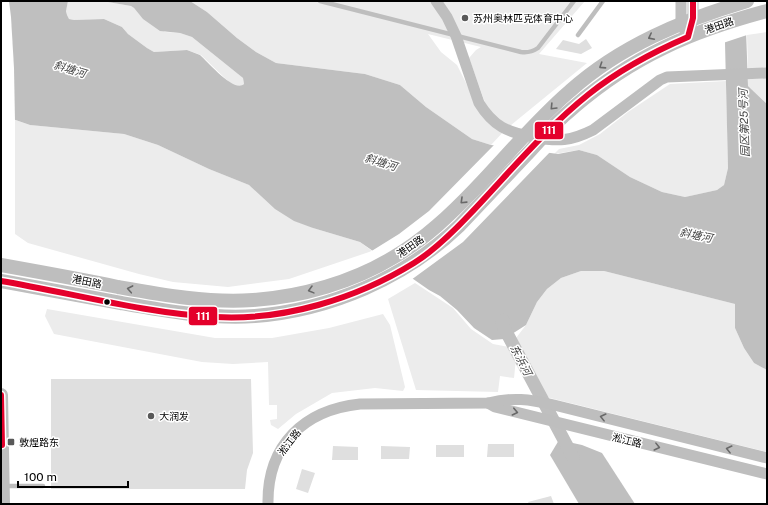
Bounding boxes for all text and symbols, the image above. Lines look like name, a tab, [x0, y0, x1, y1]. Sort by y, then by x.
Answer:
place label: 苏州奥林匹克体育中心	[473, 12, 573, 24]
marker: 苏州奥林匹克体育中心	[460, 13, 470, 23]
street label: 港田路	[703, 14, 735, 36]
one-way arrow	[648, 32, 656, 40]
water label: 斜塘河	[52, 58, 89, 80]
one-way arrow	[599, 61, 606, 69]
water label: 园区第25号河	[737, 87, 751, 157]
one-way arrow	[550, 102, 558, 110]
line badge: 111	[534, 121, 564, 140]
text: 111	[542, 124, 556, 136]
water label: 斜塘河	[363, 151, 400, 173]
one-way arrow	[460, 196, 468, 204]
water label: 斜塘河	[679, 226, 715, 245]
street label: 港田路	[394, 232, 426, 260]
street label: 港田路	[71, 272, 103, 290]
one-way arrow	[127, 285, 133, 293]
one-way arrow	[308, 285, 315, 294]
unlabelled marker	[102, 297, 112, 307]
line badge: 111	[188, 306, 218, 326]
text: 111	[196, 310, 210, 322]
water label: 东浜河	[508, 343, 535, 379]
one-way arrow	[512, 407, 518, 415]
place label: 大润发	[159, 410, 189, 422]
marker: 大润发	[146, 411, 156, 421]
one-way arrow	[600, 413, 607, 422]
street label: 淞江路	[275, 426, 303, 458]
street label: 淞江路	[611, 431, 643, 449]
place label: 敦煌路东	[19, 436, 59, 448]
marker: 敦煌路东	[6, 437, 16, 447]
one-way arrow	[653, 442, 660, 451]
one-way arrow	[726, 445, 732, 453]
scale bar	[18, 463, 128, 489]
text: 100 m	[24, 470, 57, 484]

